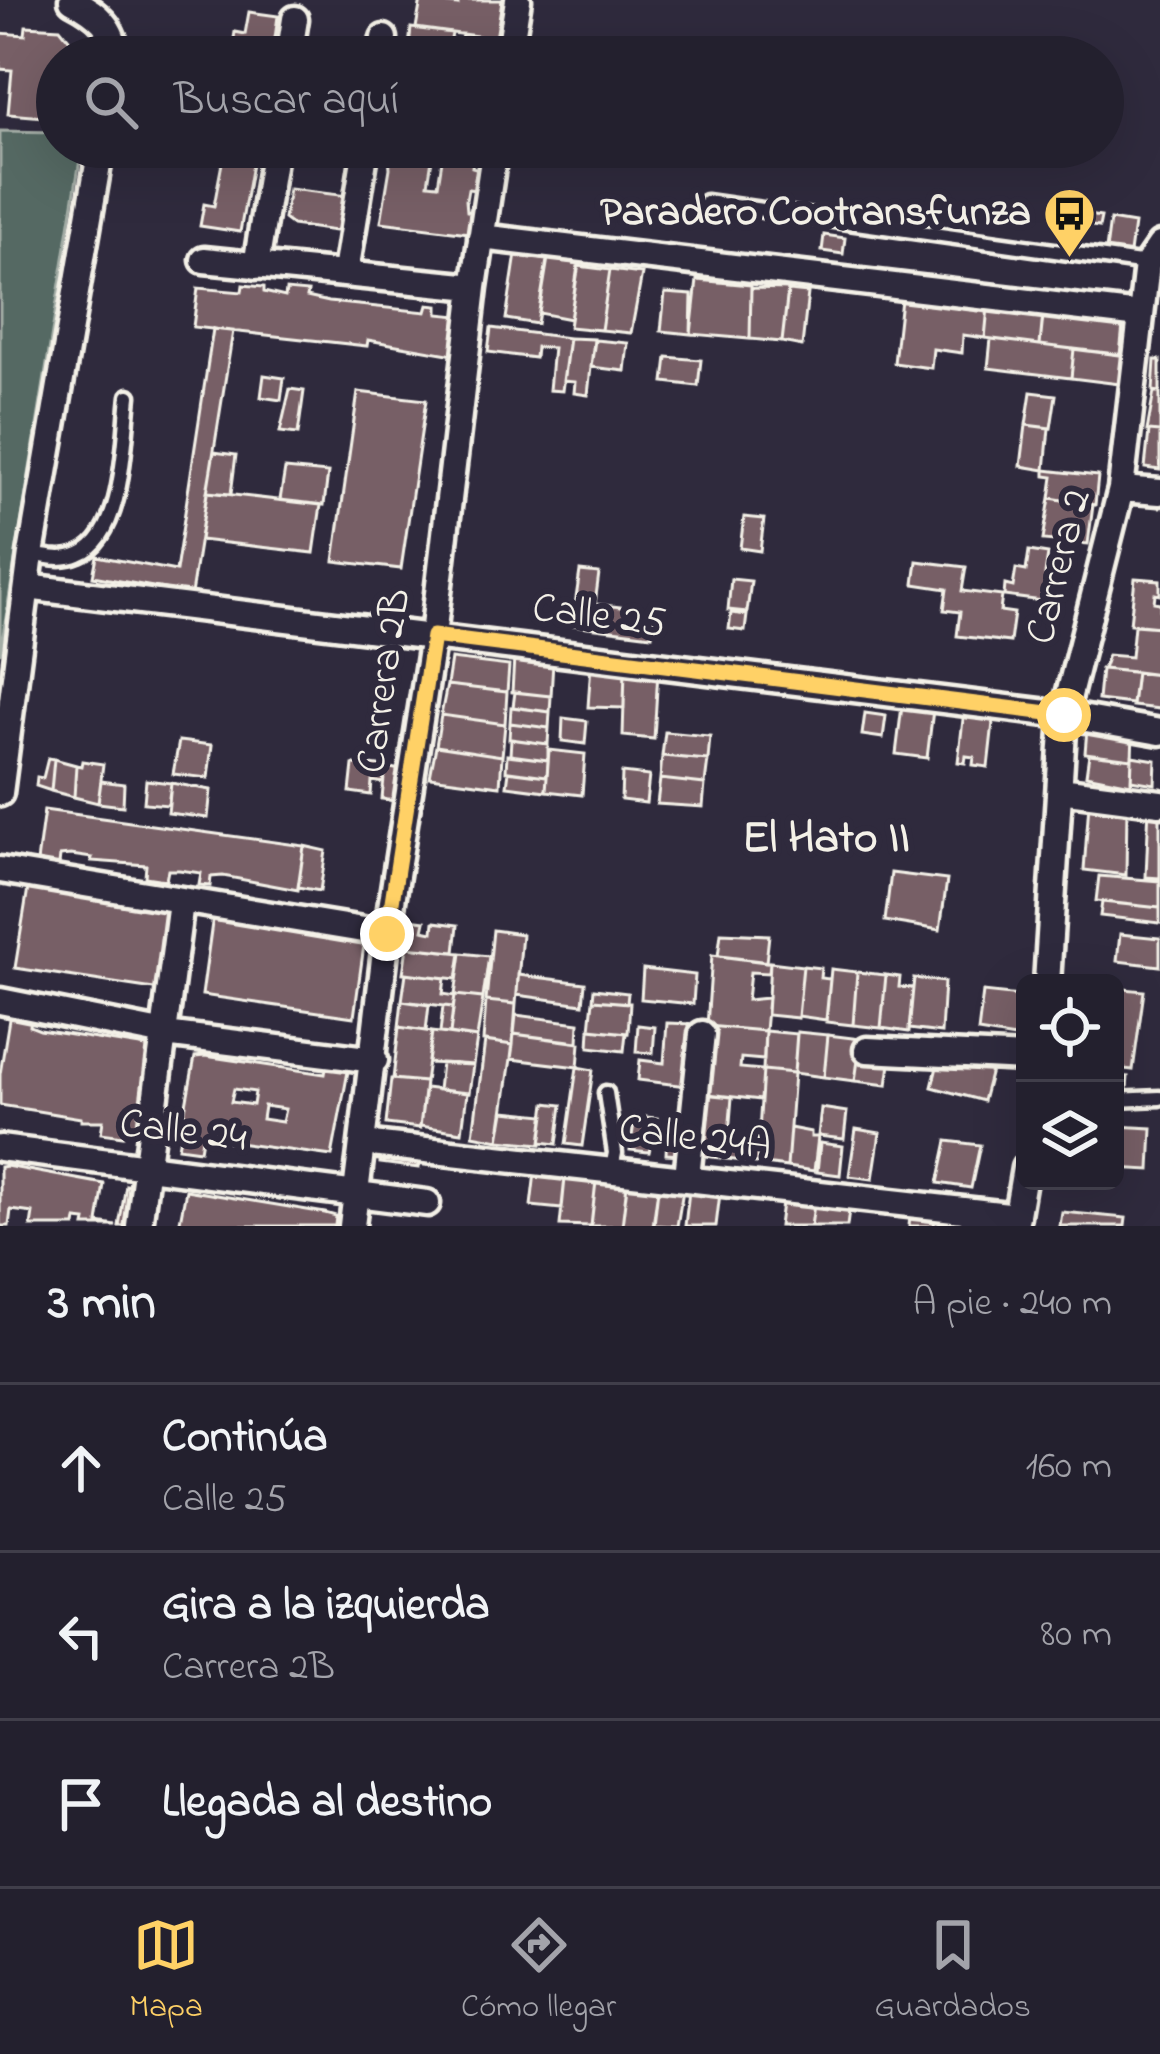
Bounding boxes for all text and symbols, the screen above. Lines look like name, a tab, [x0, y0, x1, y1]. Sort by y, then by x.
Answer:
search box	[36, 36, 1124, 168]
icon: search	[78, 69, 144, 135]
text: Buscar aquí	[174, 69, 399, 135]
place label: Paradero Cootransfunza	[600, 183, 1031, 244]
bus stop icon: Paradero Cootransfunza	[1042, 185, 1098, 259]
street label: Carrera 2	[1011, 483, 1109, 651]
street label: Calle 25	[529, 579, 669, 655]
street label: Carrera 2B	[342, 585, 428, 777]
route start	[1037, 688, 1091, 742]
district label: El Hato II	[742, 807, 910, 873]
route end	[360, 907, 414, 961]
map controls	[1016, 974, 1124, 1190]
button: locate	[1016, 974, 1124, 1082]
button: layers	[1016, 1082, 1124, 1190]
street label: Calle 24	[116, 1094, 250, 1170]
street label: Calle 24A	[615, 1099, 775, 1179]
text: 3 min	[48, 1267, 156, 1342]
text: A pie · 240 m	[912, 1276, 1112, 1333]
text: Continúa	[162, 1406, 328, 1472]
icon: ahead	[48, 1435, 114, 1501]
text: 160 m	[1026, 1439, 1112, 1496]
text: Calle 25	[162, 1472, 287, 1529]
text: Gira a la izquierda	[162, 1574, 490, 1640]
icon: left	[48, 1603, 114, 1669]
text: 80 m	[1041, 1607, 1112, 1664]
text: Carrera 2B	[162, 1640, 335, 1697]
icon: arrive	[48, 1771, 114, 1837]
text: Llegada al destino	[162, 1771, 492, 1837]
tab: Mapa	[129, 1912, 203, 2032]
tab: Cómo llegar	[461, 1912, 616, 2032]
tab: Guardados	[874, 1912, 1031, 2032]

